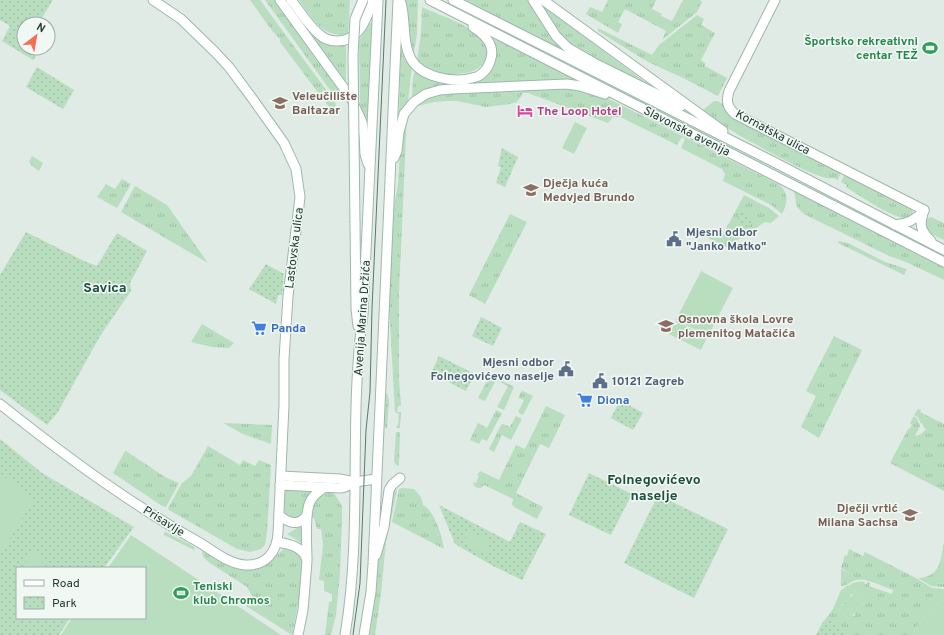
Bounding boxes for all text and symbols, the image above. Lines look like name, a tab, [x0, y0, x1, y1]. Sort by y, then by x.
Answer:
north arrow	[16, 16, 56, 56]
text: N	[34, 20, 48, 36]
place label: Športsko rekreativni centar TEŽ	[804, 34, 918, 64]
sports icon: Športsko rekreativni centar TEŽ	[921, 39, 939, 57]
place label: Veleučilište Baltazar	[292, 89, 357, 119]
school or university icon: Veleučilište Baltazar	[271, 94, 289, 112]
hotel icon: The Loop Hotel	[516, 102, 534, 120]
street label: Slavonska avenija	[640, 103, 733, 161]
place label: The Loop Hotel	[537, 104, 622, 120]
street label: Kornatska ulica	[732, 107, 813, 159]
place label: Dječja kuća Medvjed Brundo	[543, 176, 635, 206]
school or university icon: Dječja kuća Medvjed Brundo	[522, 181, 540, 199]
street label: Lastovska ulica	[282, 207, 308, 290]
place label: Mjesni odbor "Janko Matko"	[686, 225, 766, 255]
public building icon: Mjesni odbor "Janko Matko"	[665, 230, 683, 248]
street label: Avenija Marina Držića	[351, 260, 375, 376]
district label: Savica	[83, 280, 127, 297]
place label: Osnovna škola Lovre plemenitog Matačića	[678, 312, 795, 342]
school or university icon: Osnovna škola Lovre plemenitog Matačića	[657, 317, 675, 335]
supermarket icon: Panda	[250, 319, 268, 337]
place label: Panda	[271, 321, 306, 337]
place label: Mjesni odbor Folnegovićevo naselje	[431, 355, 554, 385]
public building icon: Mjesni odbor Folnegovićevo naselje	[557, 360, 575, 378]
public building icon: 10121 Zagreb	[591, 372, 609, 390]
place label: 10121 Zagreb	[612, 374, 684, 390]
supermarket icon: Diona	[576, 391, 594, 409]
place label: Diona	[597, 393, 629, 409]
district label: Folnegovićevo naselje	[607, 472, 701, 505]
place label: Dječji vrtić Milana Sachsa	[818, 501, 898, 531]
street label: Prisavlje	[140, 503, 187, 541]
school or university icon: Dječji vrtić Milana Sachsa	[901, 506, 919, 524]
legend	[16, 567, 146, 619]
text: Road	[52, 576, 80, 592]
place label: Teniski klub Chromos	[193, 579, 270, 609]
sports icon: Teniski klub Chromos	[172, 584, 190, 602]
text: Park	[52, 596, 77, 612]

